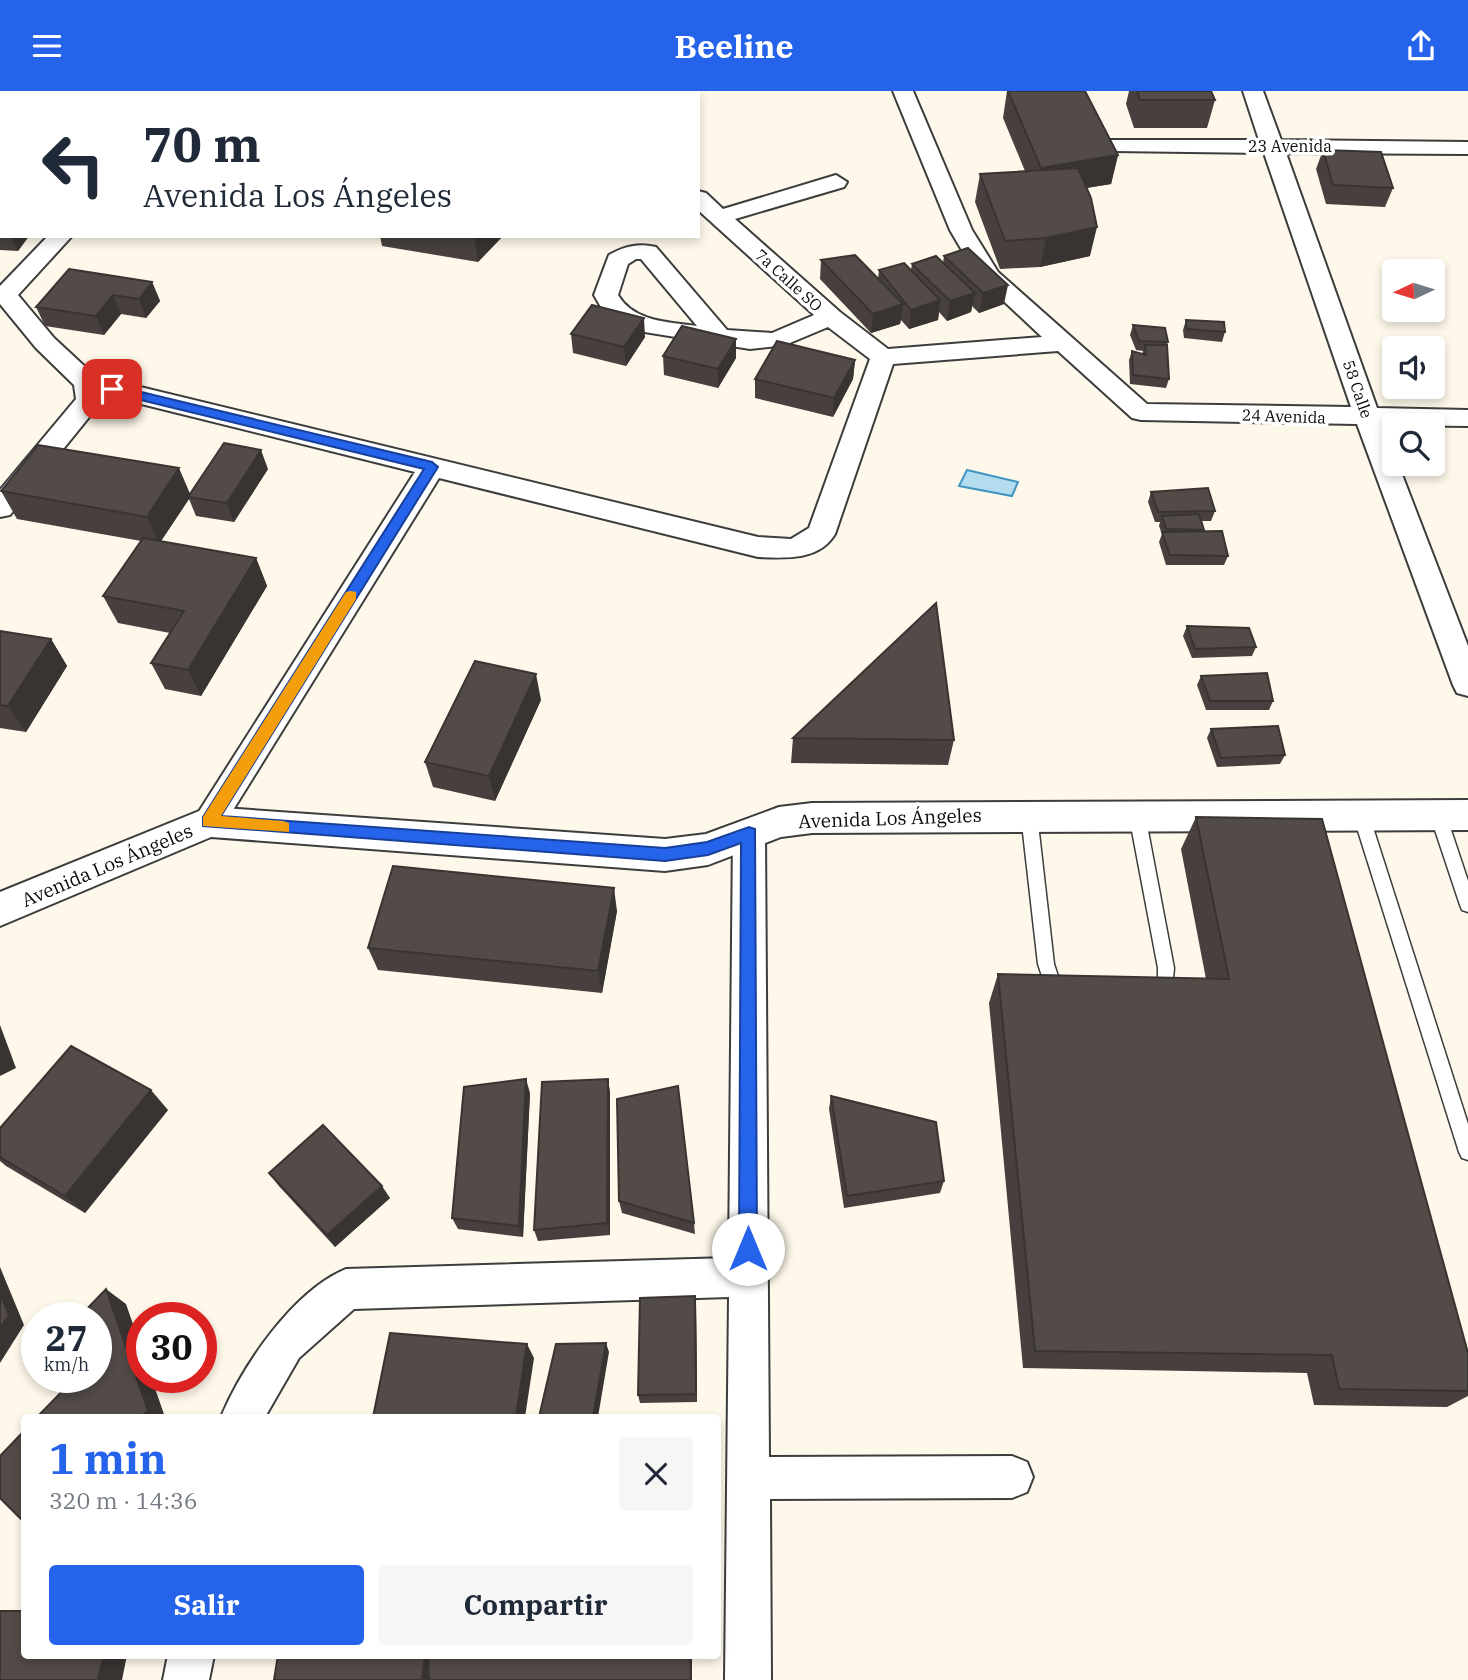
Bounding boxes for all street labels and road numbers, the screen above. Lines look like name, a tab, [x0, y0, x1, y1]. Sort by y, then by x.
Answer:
street label: 23 Avenida	[1248, 136, 1332, 156]
street label: 7a Calle SO	[751, 245, 827, 315]
street label: 58 Calle	[1339, 357, 1377, 421]
street label: 24 Avenida	[1242, 405, 1327, 427]
street label: Avenida Los Ángeles	[798, 803, 982, 833]
street label: Avenida Los Ángeles	[18, 818, 196, 912]

